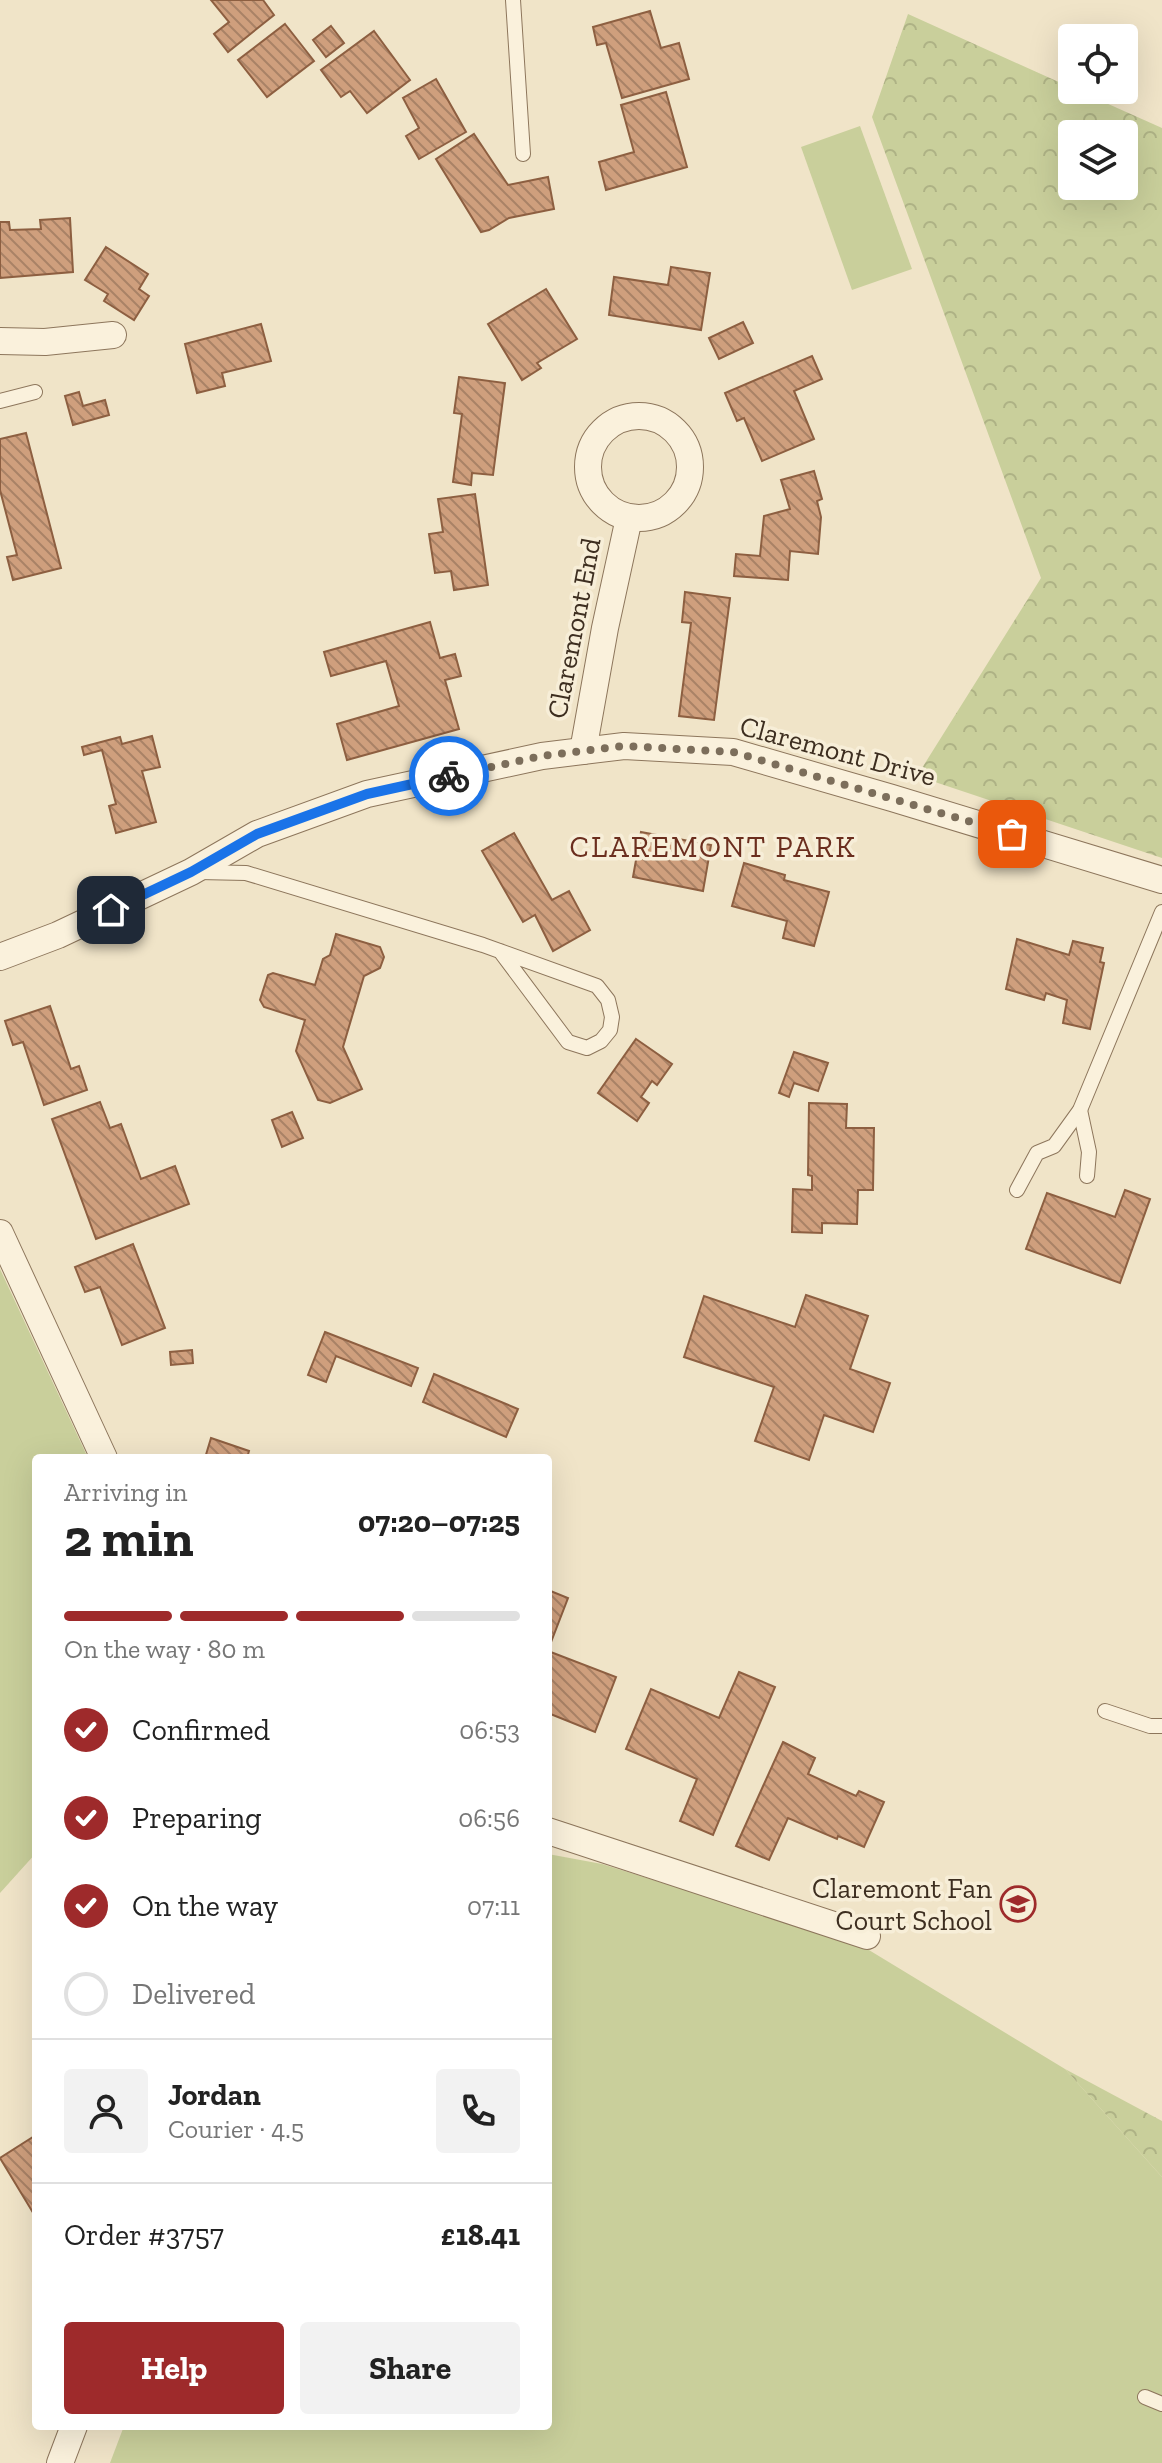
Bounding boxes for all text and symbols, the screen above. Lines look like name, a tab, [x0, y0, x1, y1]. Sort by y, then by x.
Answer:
map controls	[1058, 24, 1138, 200]
button: locate	[1058, 24, 1138, 104]
button: layers	[1058, 120, 1138, 200]
street label: Claremont End	[540, 535, 608, 721]
street label: Claremont Drive	[737, 709, 939, 793]
courier	[409, 736, 489, 816]
icon: bike	[427, 754, 471, 798]
pin	[978, 800, 1046, 868]
icon: bag	[990, 812, 1034, 856]
district label: CLAREMONT PARK	[570, 829, 856, 865]
pin	[77, 876, 145, 944]
icon: home	[89, 888, 133, 932]
text: Arriving in	[64, 1476, 187, 1508]
text: 07:20–07:25	[358, 1504, 520, 1540]
text: 2 min	[64, 1507, 194, 1569]
text: On the way · 80 m	[64, 1633, 265, 1665]
icon: check	[64, 1708, 108, 1752]
text: Confirmed	[132, 1712, 270, 1748]
text: 06:53	[459, 1714, 520, 1746]
icon: check	[64, 1796, 108, 1840]
text: Preparing	[132, 1800, 262, 1836]
text: 06:56	[458, 1802, 520, 1834]
place label: Claremont Fan Court School	[812, 1872, 992, 1937]
icon: check	[64, 1884, 108, 1928]
school or university icon: Claremont Fan Court School	[999, 1885, 1037, 1923]
text: On the way	[132, 1888, 278, 1924]
text: 07:11	[467, 1890, 520, 1922]
text: Delivered	[132, 1976, 255, 2012]
button: person	[64, 2069, 148, 2153]
button: phone	[436, 2069, 520, 2153]
text: Jordan	[168, 2077, 261, 2113]
text: Courier · 4.5	[168, 2113, 304, 2145]
text: Order #3757	[64, 2217, 224, 2253]
text: £18.41	[441, 2217, 520, 2253]
button: Help	[64, 2322, 284, 2414]
button: Share	[300, 2322, 520, 2414]

